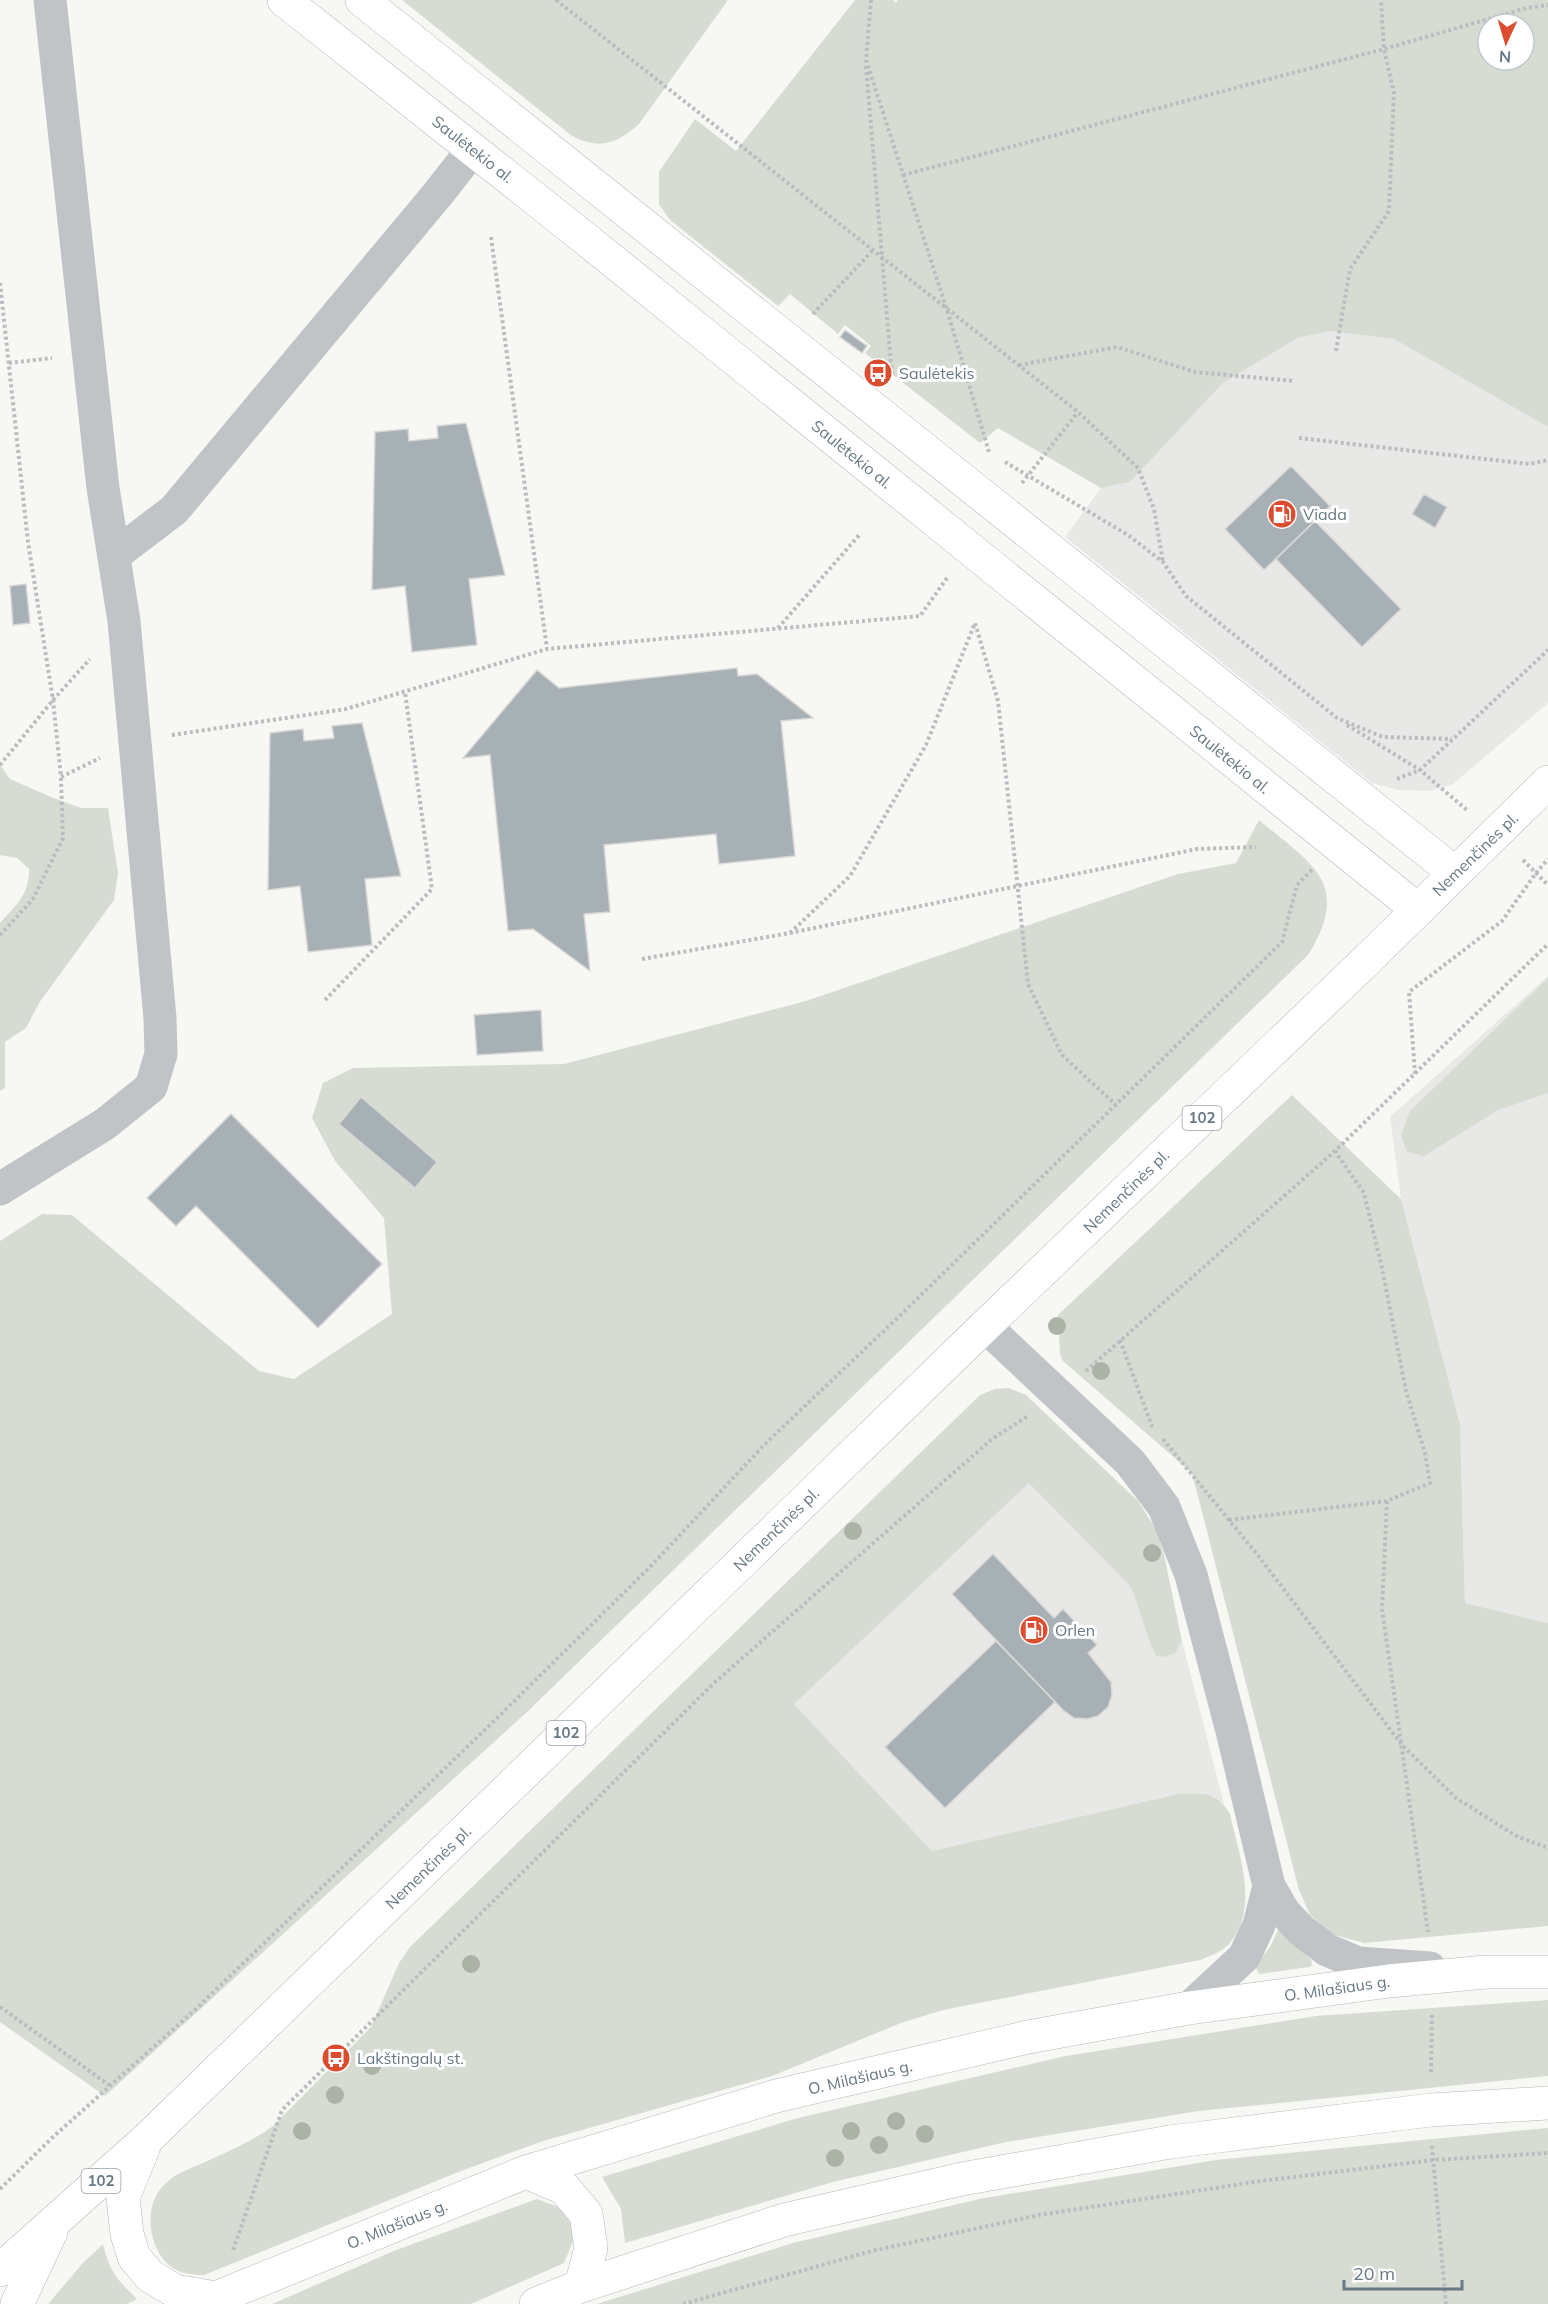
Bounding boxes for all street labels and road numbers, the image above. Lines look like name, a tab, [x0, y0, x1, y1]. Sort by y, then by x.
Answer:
street label: Saulėtekio al.	[428, 111, 518, 187]
street label: Saulėtekio al.	[808, 415, 896, 493]
street label: Saulėtekio al.	[1186, 720, 1274, 798]
street label: Nemenčinės pl.	[1428, 808, 1522, 900]
road number: 102	[1182, 1106, 1222, 1130]
street label: Nemenčinės pl.	[1079, 1145, 1173, 1237]
street label: Nemenčinės pl.	[729, 1483, 823, 1575]
road number: 102	[546, 1721, 586, 1745]
street label: Nemenčinės pl.	[381, 1821, 475, 1913]
street label: O. Milašiaus g.	[1283, 1971, 1391, 2005]
street label: O. Milašiaus g.	[806, 2055, 914, 2099]
road number: 102	[82, 2169, 120, 2193]
street label: O. Milašiaus g.	[344, 2195, 450, 2253]

